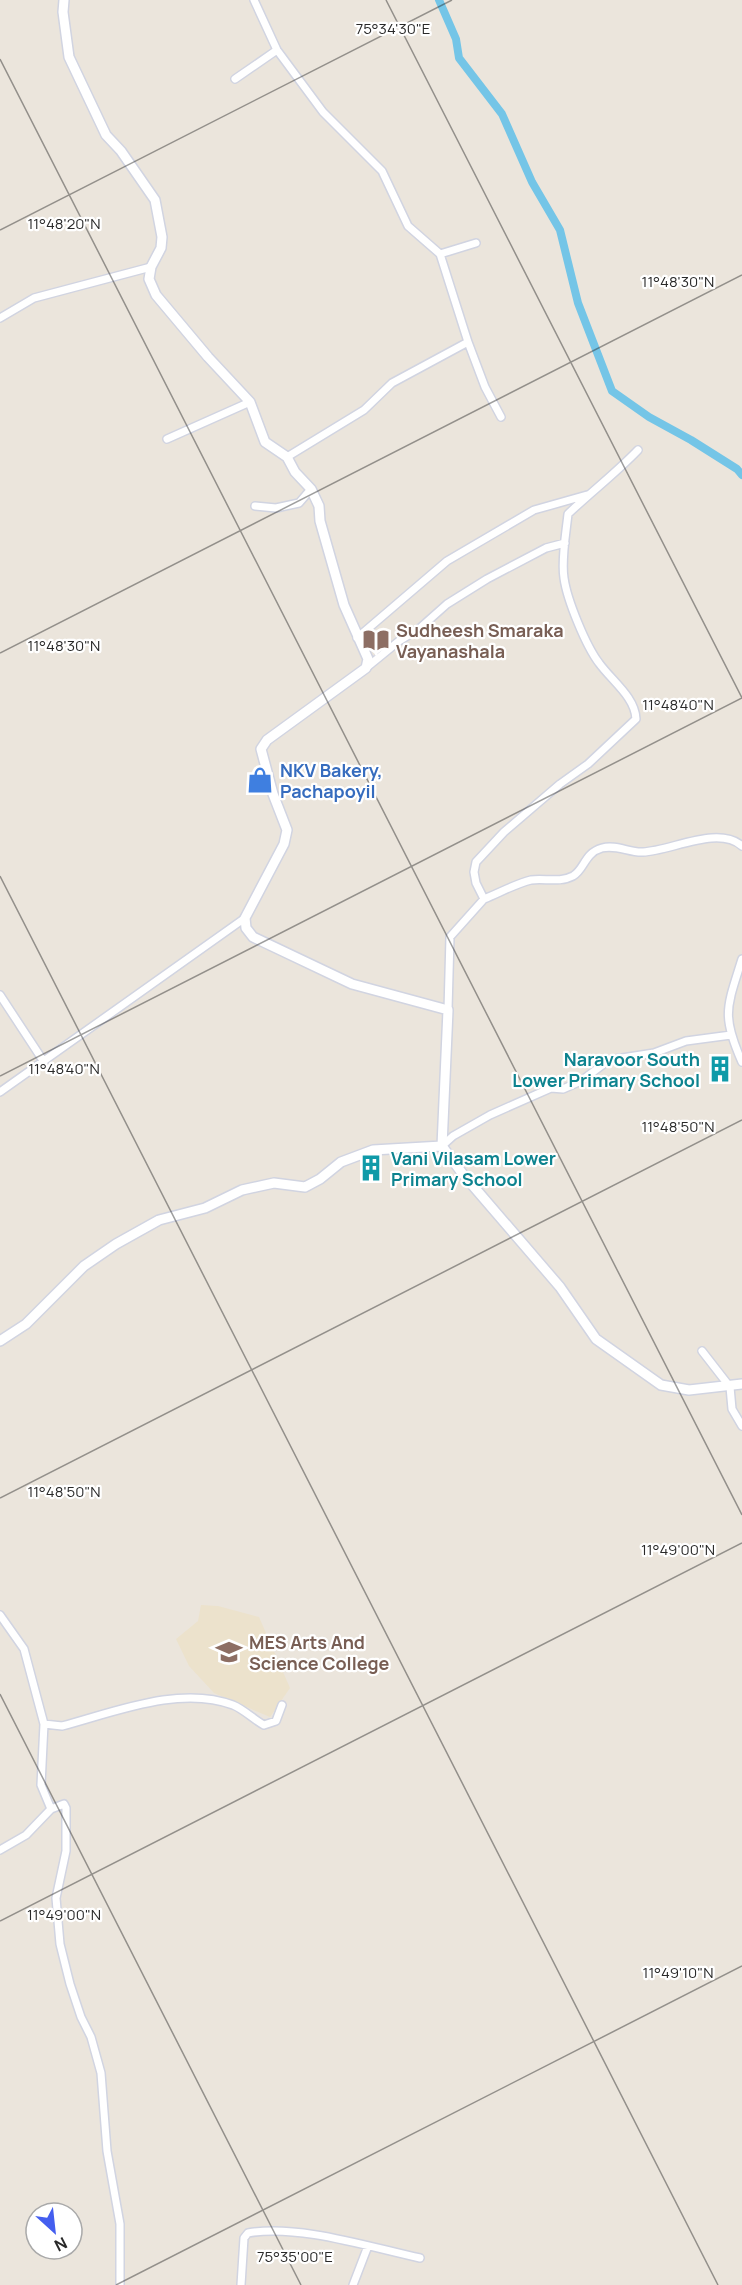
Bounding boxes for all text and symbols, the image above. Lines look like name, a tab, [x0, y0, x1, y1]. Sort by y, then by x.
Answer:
text: 75°34'30"E	[356, 18, 430, 39]
text: 11°48'20"N	[27, 213, 101, 234]
text: 11°48'30"N	[642, 271, 714, 292]
place label: Sudheesh Smaraka Vayanashala	[396, 618, 564, 663]
library icon: Sudheesh Smaraka Vayanashala	[361, 625, 391, 655]
text: 11°48'30"N	[28, 635, 100, 656]
text: 11°48'40"N	[642, 694, 714, 715]
place label: NKV Bakery, Pachapoyil	[280, 758, 383, 803]
shop icon: NKV Bakery, Pachapoyil	[245, 765, 275, 795]
place label: Naravoor South Lower Primary School	[512, 1047, 700, 1092]
building icon: Naravoor South Lower Primary School	[705, 1054, 735, 1084]
text: 11°48'40"N	[28, 1058, 100, 1079]
text: 11°48'50"N	[641, 1116, 715, 1137]
place label: Vani Vilasam Lower Primary School	[391, 1146, 556, 1191]
building icon: Vani Vilasam Lower Primary School	[356, 1153, 386, 1183]
text: 11°48'50"N	[27, 1481, 101, 1502]
text: 11°49'00"N	[641, 1539, 715, 1560]
place label: MES Arts And Science College	[249, 1630, 390, 1675]
school or university icon: MES Arts And Science College	[214, 1637, 244, 1667]
text: 11°49'00"N	[27, 1904, 101, 1925]
text: 11°49'10"N	[643, 1962, 713, 1983]
north arrow	[24, 2201, 84, 2261]
text: N	[51, 2232, 71, 2257]
text: 75°35'00"E	[257, 2246, 333, 2267]

